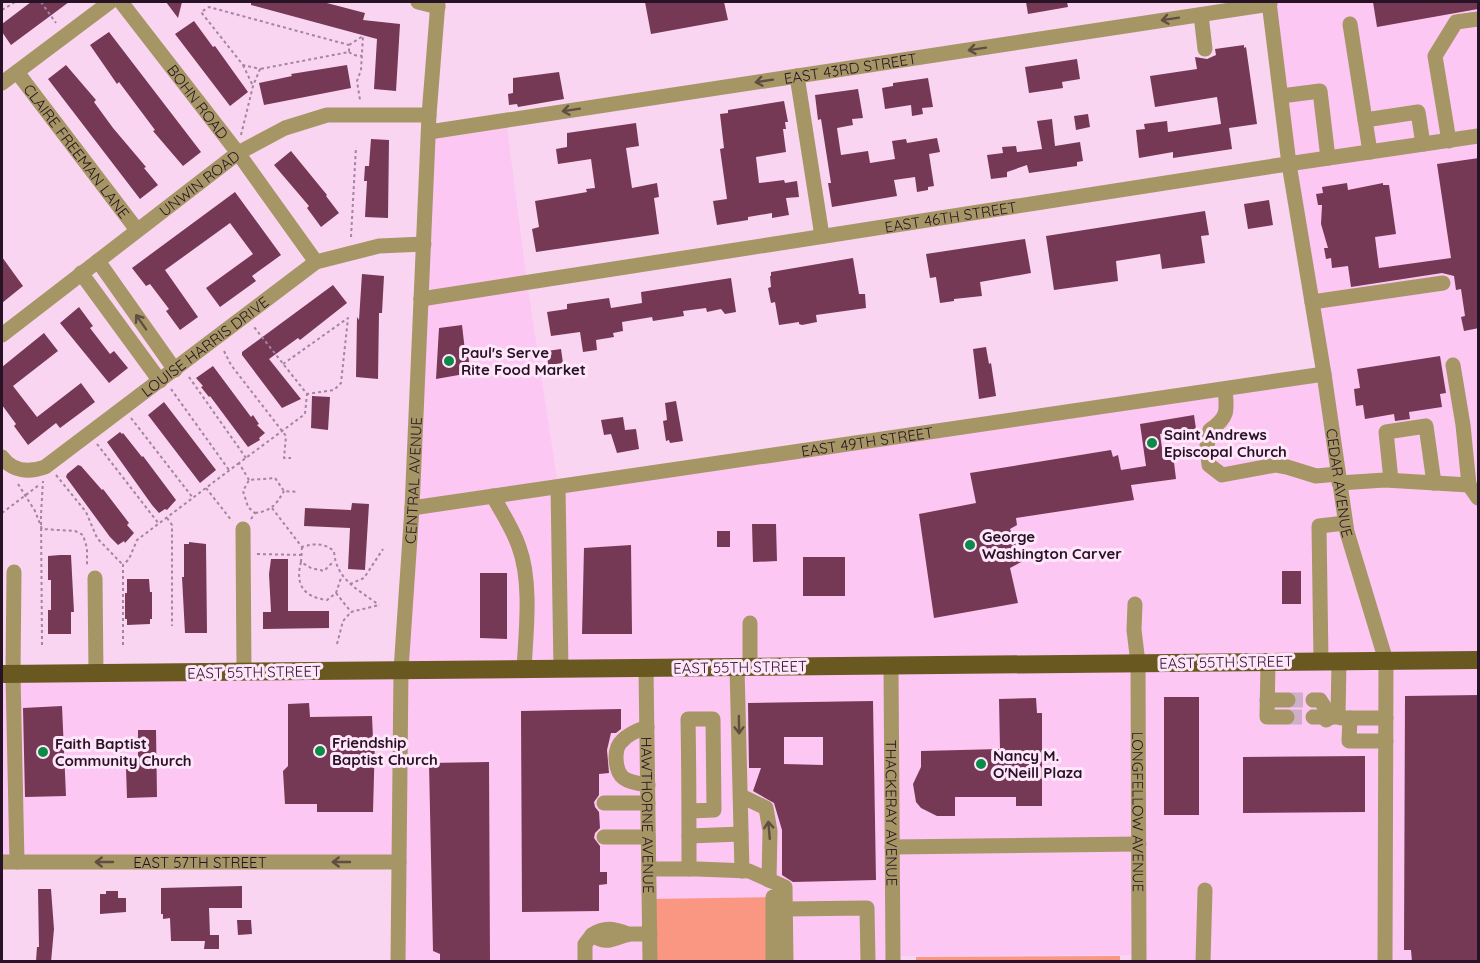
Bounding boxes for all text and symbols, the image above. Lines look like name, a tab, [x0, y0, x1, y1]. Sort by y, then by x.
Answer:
one-way arrow	[1161, 14, 1181, 25]
one-way arrow	[968, 43, 988, 54]
street label: EAST 43RD STREET	[782, 48, 918, 87]
street label: BOHN ROAD	[163, 61, 233, 143]
one-way arrow	[755, 76, 774, 87]
street label: CLAIRE FREEMAN LANE	[20, 80, 134, 222]
one-way arrow	[562, 105, 582, 116]
street label: UNWIN ROAD	[155, 146, 243, 220]
street label: EAST 46TH STREET	[883, 197, 1018, 236]
street label: LOUISE HARRIS DRIVE	[137, 292, 272, 400]
one-way arrow	[135, 314, 147, 330]
place label: Paul's Serve Rite Food Market	[461, 343, 586, 379]
marker: Paul's Serve Rite Food Market	[442, 354, 456, 368]
street label: CENTRAL AVENUE	[400, 416, 425, 545]
street label: EAST 49TH STREET	[800, 422, 935, 460]
place label: Saint Andrews Episcopal Church	[1164, 425, 1287, 461]
street label: CEDAR AVENUE	[1323, 427, 1358, 540]
marker: Saint Andrews Episcopal Church	[1145, 436, 1159, 450]
place label: George Washington Carver	[982, 527, 1122, 563]
marker: George Washington Carver	[963, 538, 977, 552]
street label: EAST 55TH STREET	[1159, 651, 1293, 673]
street label: EAST 55TH STREET	[673, 656, 807, 678]
street label: EAST 55TH STREET	[187, 661, 321, 683]
one-way arrow	[733, 715, 745, 735]
street label: LONGFELLOW AVENUE	[1129, 731, 1148, 892]
place label: Friendship Baptist Church	[332, 733, 438, 769]
place label: Faith Baptist Community Church	[55, 734, 192, 770]
street label: HAWTHORNE AVENUE	[637, 736, 659, 894]
street label: THACKERAY AVENUE	[882, 740, 902, 886]
marker: Friendship Baptist Church	[313, 744, 327, 758]
marker: Faith Baptist Community Church	[36, 745, 50, 759]
place label: Nancy M. O'Neill Plaza	[993, 746, 1082, 782]
marker: Nancy M. O'Neill Plaza	[974, 757, 988, 771]
one-way arrow	[763, 821, 774, 840]
street label: EAST 57TH STREET	[133, 853, 267, 872]
one-way arrow	[94, 856, 114, 868]
one-way arrow	[331, 856, 351, 868]

